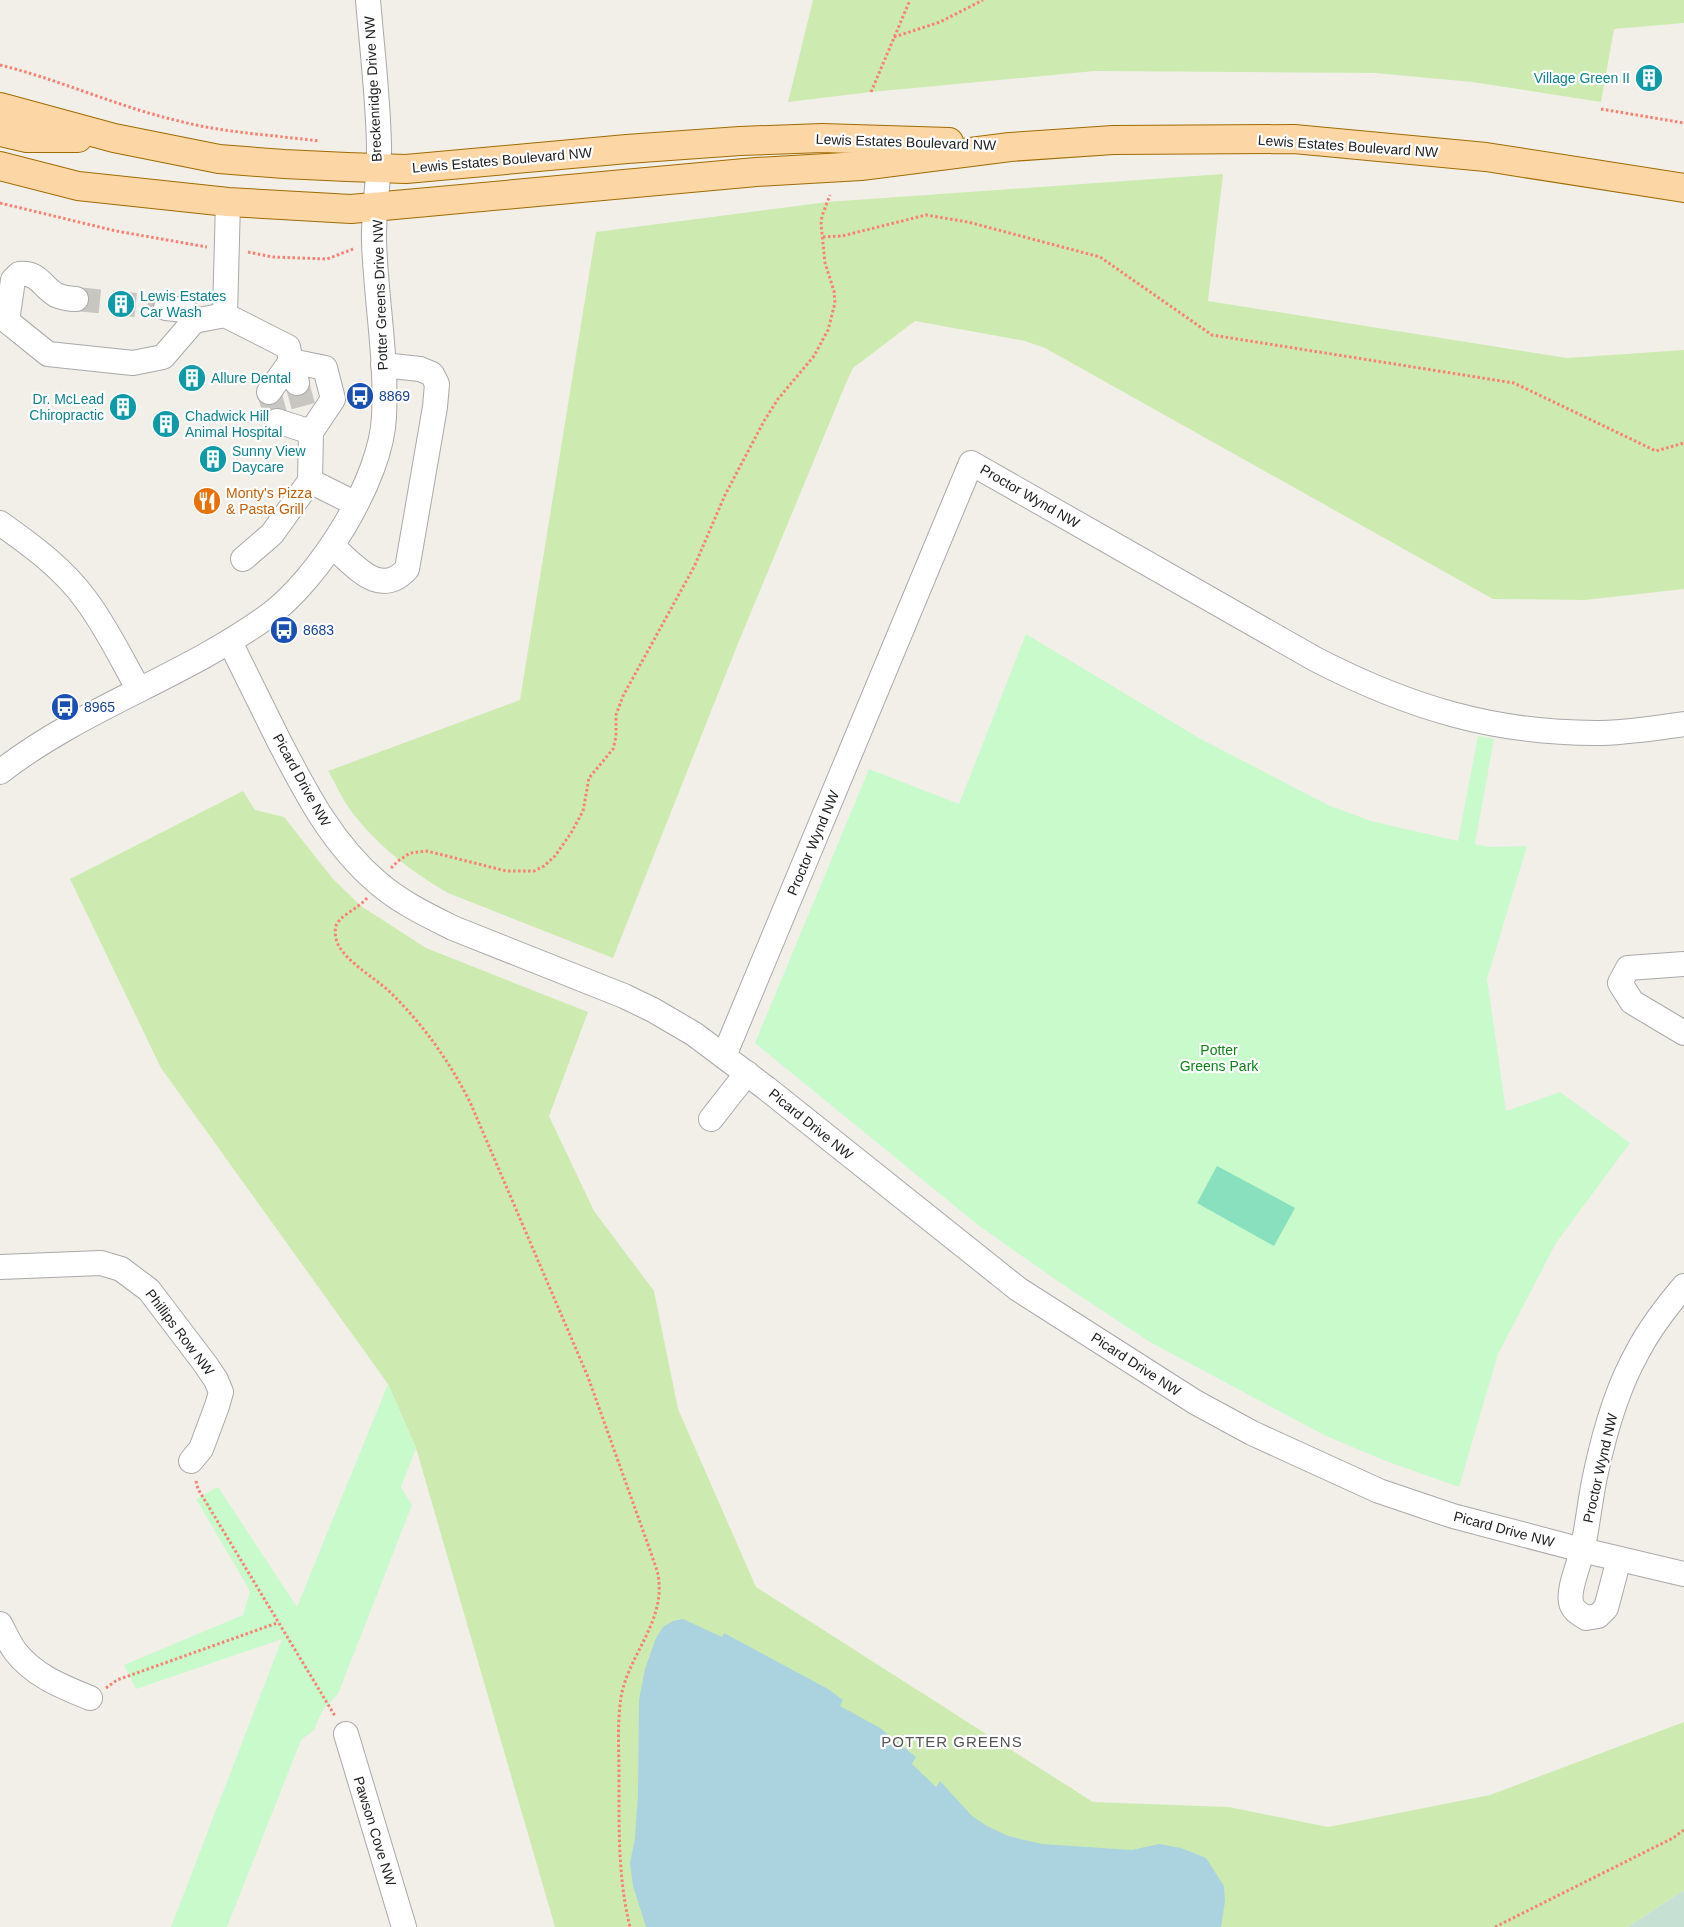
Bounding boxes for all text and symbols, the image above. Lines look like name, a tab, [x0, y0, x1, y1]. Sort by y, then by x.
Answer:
street label: Breckenridge Drive NW	[361, 15, 385, 162]
building icon: Village Green II	[1634, 63, 1664, 93]
place label: Village Green II	[1534, 70, 1630, 86]
street label: Lewis Estates Boulevard NW	[816, 131, 997, 153]
street label: Lewis Estates Boulevard NW	[1257, 132, 1439, 160]
street label: Lewis Estates Boulevard NW	[411, 144, 593, 176]
street label: Potter Greens Drive NW	[369, 219, 391, 371]
place label: Lewis Estates Car Wash	[140, 288, 226, 320]
building icon: Lewis Estates Car Wash	[106, 289, 136, 319]
building icon: Allure Dental	[177, 363, 207, 393]
place label: Allure Dental	[211, 370, 291, 386]
bus stop icon: 8869	[345, 381, 375, 411]
place label: 8869	[379, 388, 410, 404]
place label: Dr. McLead Chiropractic	[29, 391, 104, 423]
building icon: Dr. McLead Chiropractic	[108, 392, 138, 422]
place label: Chadwick Hill Animal Hospital	[185, 408, 282, 440]
building icon: Chadwick Hill Animal Hospital	[151, 409, 181, 439]
place label: Sunny View Daycare	[232, 443, 307, 475]
building icon: Sunny View Daycare	[198, 444, 228, 474]
street label: Proctor Wynd NW	[978, 461, 1083, 531]
place label: Monty's Pizza & Pasta Grill	[226, 485, 312, 517]
restaurant icon: Monty's Pizza & Pasta Grill	[192, 486, 222, 516]
bus stop icon: 8683	[269, 615, 299, 645]
place label: 8683	[303, 622, 334, 638]
bus stop icon: 8965	[50, 692, 80, 722]
place label: 8965	[84, 699, 115, 715]
street label: Picard Drive NW	[270, 731, 334, 830]
street label: Proctor Wynd NW	[784, 788, 843, 898]
park label: Potter Greens Park	[1180, 1042, 1259, 1074]
street label: Picard Drive NW	[766, 1085, 857, 1163]
street label: Phillips Row NW	[142, 1286, 218, 1379]
street label: Picard Drive NW	[1088, 1329, 1184, 1399]
street label: Proctor Wynd NW	[1580, 1411, 1621, 1524]
street label: Picard Drive NW	[1452, 1508, 1557, 1550]
district label: POTTER GREENS	[881, 1733, 1023, 1750]
street label: Pawson Cove NW	[351, 1774, 399, 1888]

